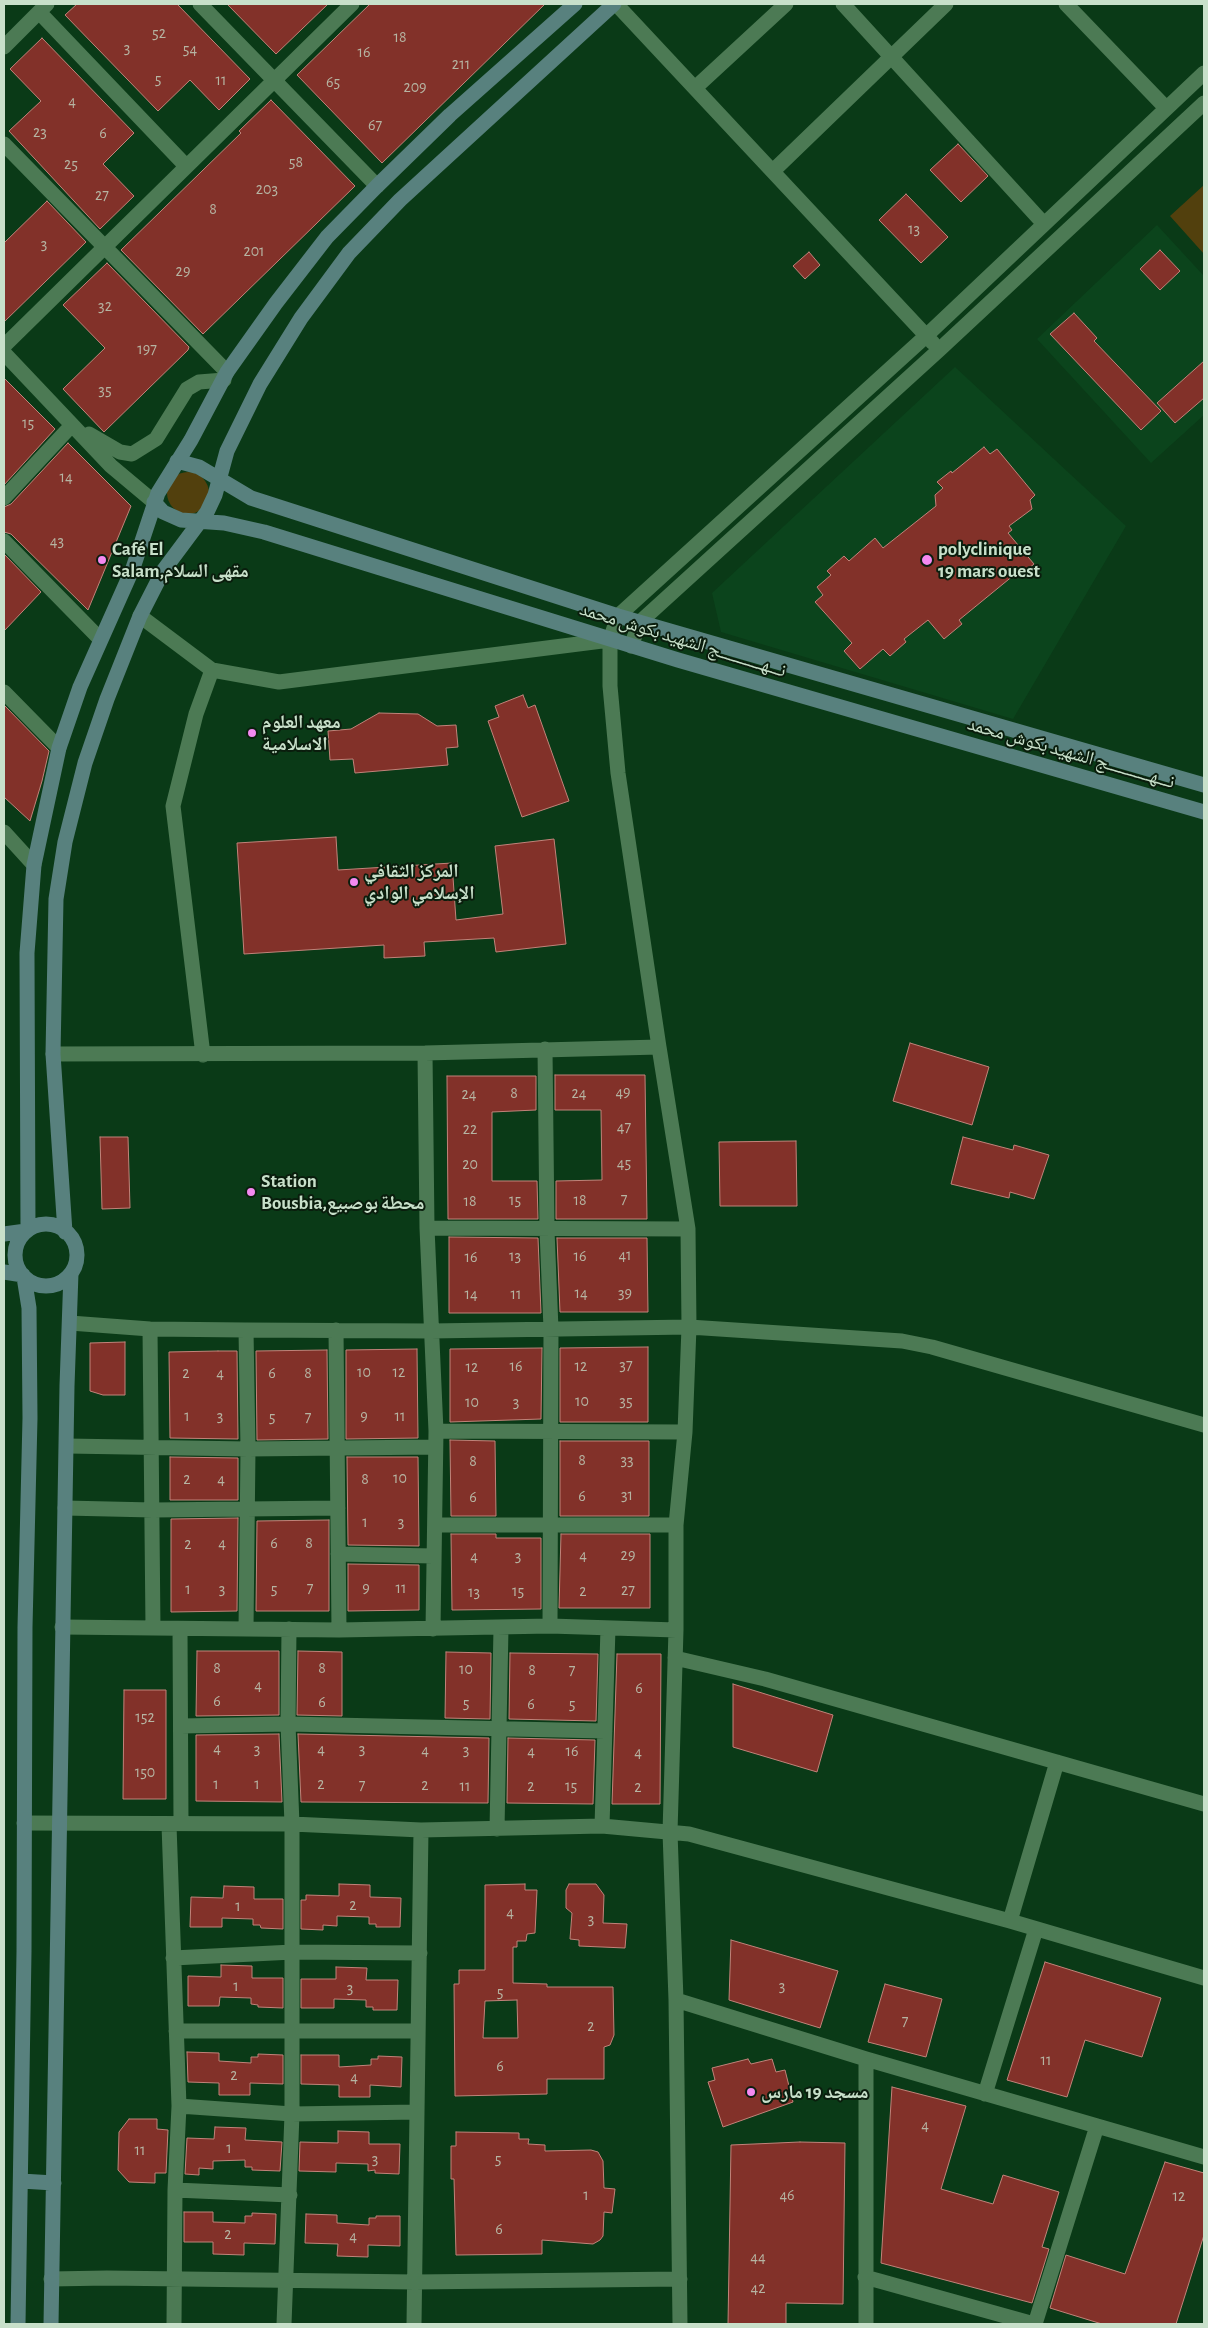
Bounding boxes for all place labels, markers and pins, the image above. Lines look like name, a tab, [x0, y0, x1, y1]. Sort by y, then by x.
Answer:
place label: Café El Salam,مقهى السلام	[112, 538, 249, 582]
place label: polyclinique 19 mars ouest	[938, 538, 1040, 582]
marker: polyclinique 19 mars ouest	[920, 553, 934, 567]
marker: Café El Salam,مقهى السلام	[96, 554, 108, 566]
place label: معهد العلوم الاسلامية	[262, 711, 341, 755]
marker: معهد العلوم الاسلامية	[246, 727, 258, 739]
place label: المركز الثقافي الإسلامي الوادي	[364, 860, 475, 904]
marker: المركز الثقافي الإسلامي الوادي	[348, 876, 360, 888]
place label: Station Bousbia,محطة بوصبيع	[261, 1170, 425, 1214]
marker: Station Bousbia,محطة بوصبيع	[245, 1186, 257, 1198]
place label: مسجد 19 مارس	[761, 2081, 868, 2103]
marker: مسجد 19 مارس	[745, 2086, 757, 2098]

